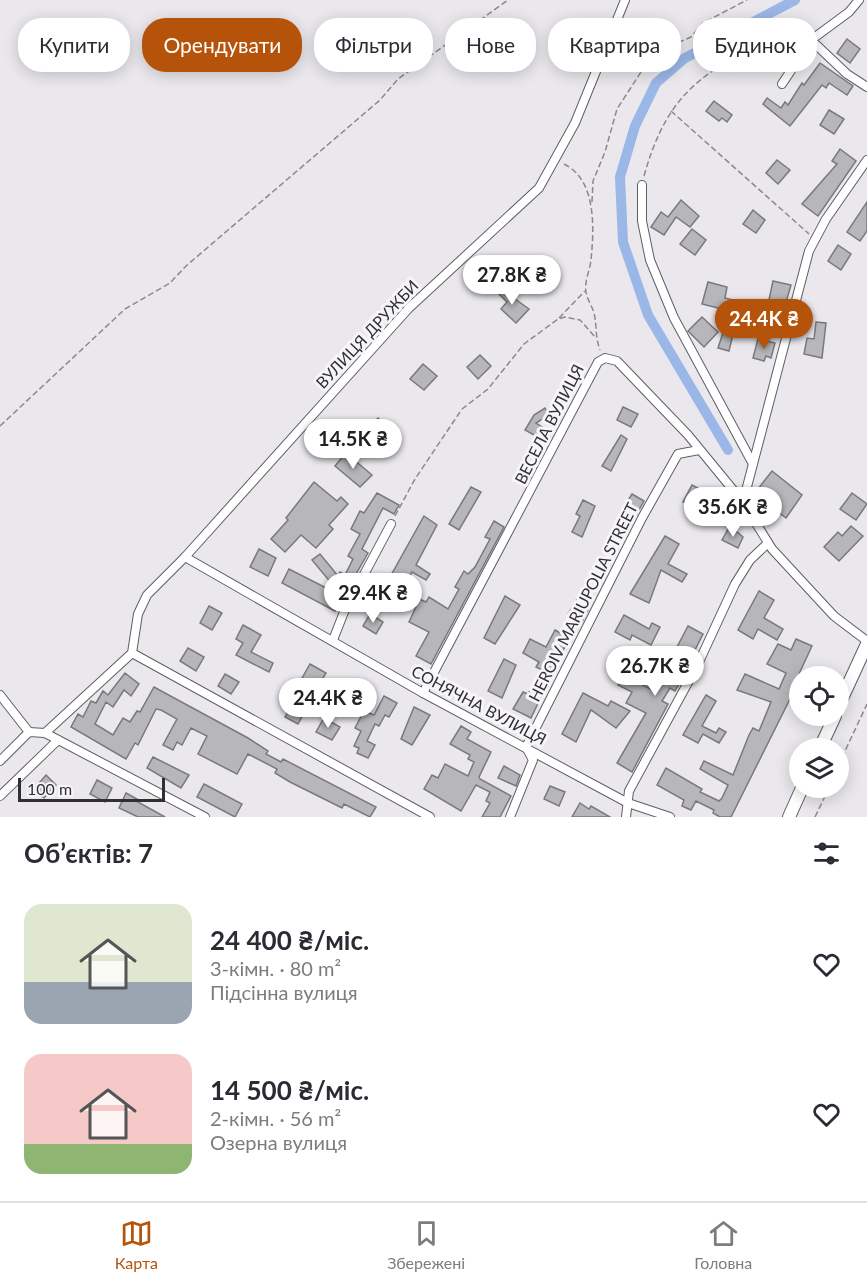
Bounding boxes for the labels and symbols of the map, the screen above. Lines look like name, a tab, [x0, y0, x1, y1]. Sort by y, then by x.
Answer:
pin: 27.8K ₴	[457, 255, 567, 306]
street label: ВУЛИЦЯ ДРУЖБИ	[312, 276, 422, 392]
pin: 24.4K ₴	[709, 299, 819, 350]
street label: ВЕСЕЛА ВУЛИЦЯ	[510, 361, 587, 487]
pin: 14.5K ₴	[298, 419, 408, 470]
pin: 35.6K ₴	[678, 487, 788, 538]
street label: HEROIV MARIUPOLIA STREET	[524, 499, 641, 704]
pin: 29.4K ₴	[318, 573, 428, 624]
pin: 26.7K ₴	[600, 646, 710, 697]
street label: СОНЯЧНА ВУЛИЦЯ	[409, 661, 550, 748]
pin: 24.4K ₴	[273, 678, 383, 729]
scale bar	[18, 775, 165, 802]

